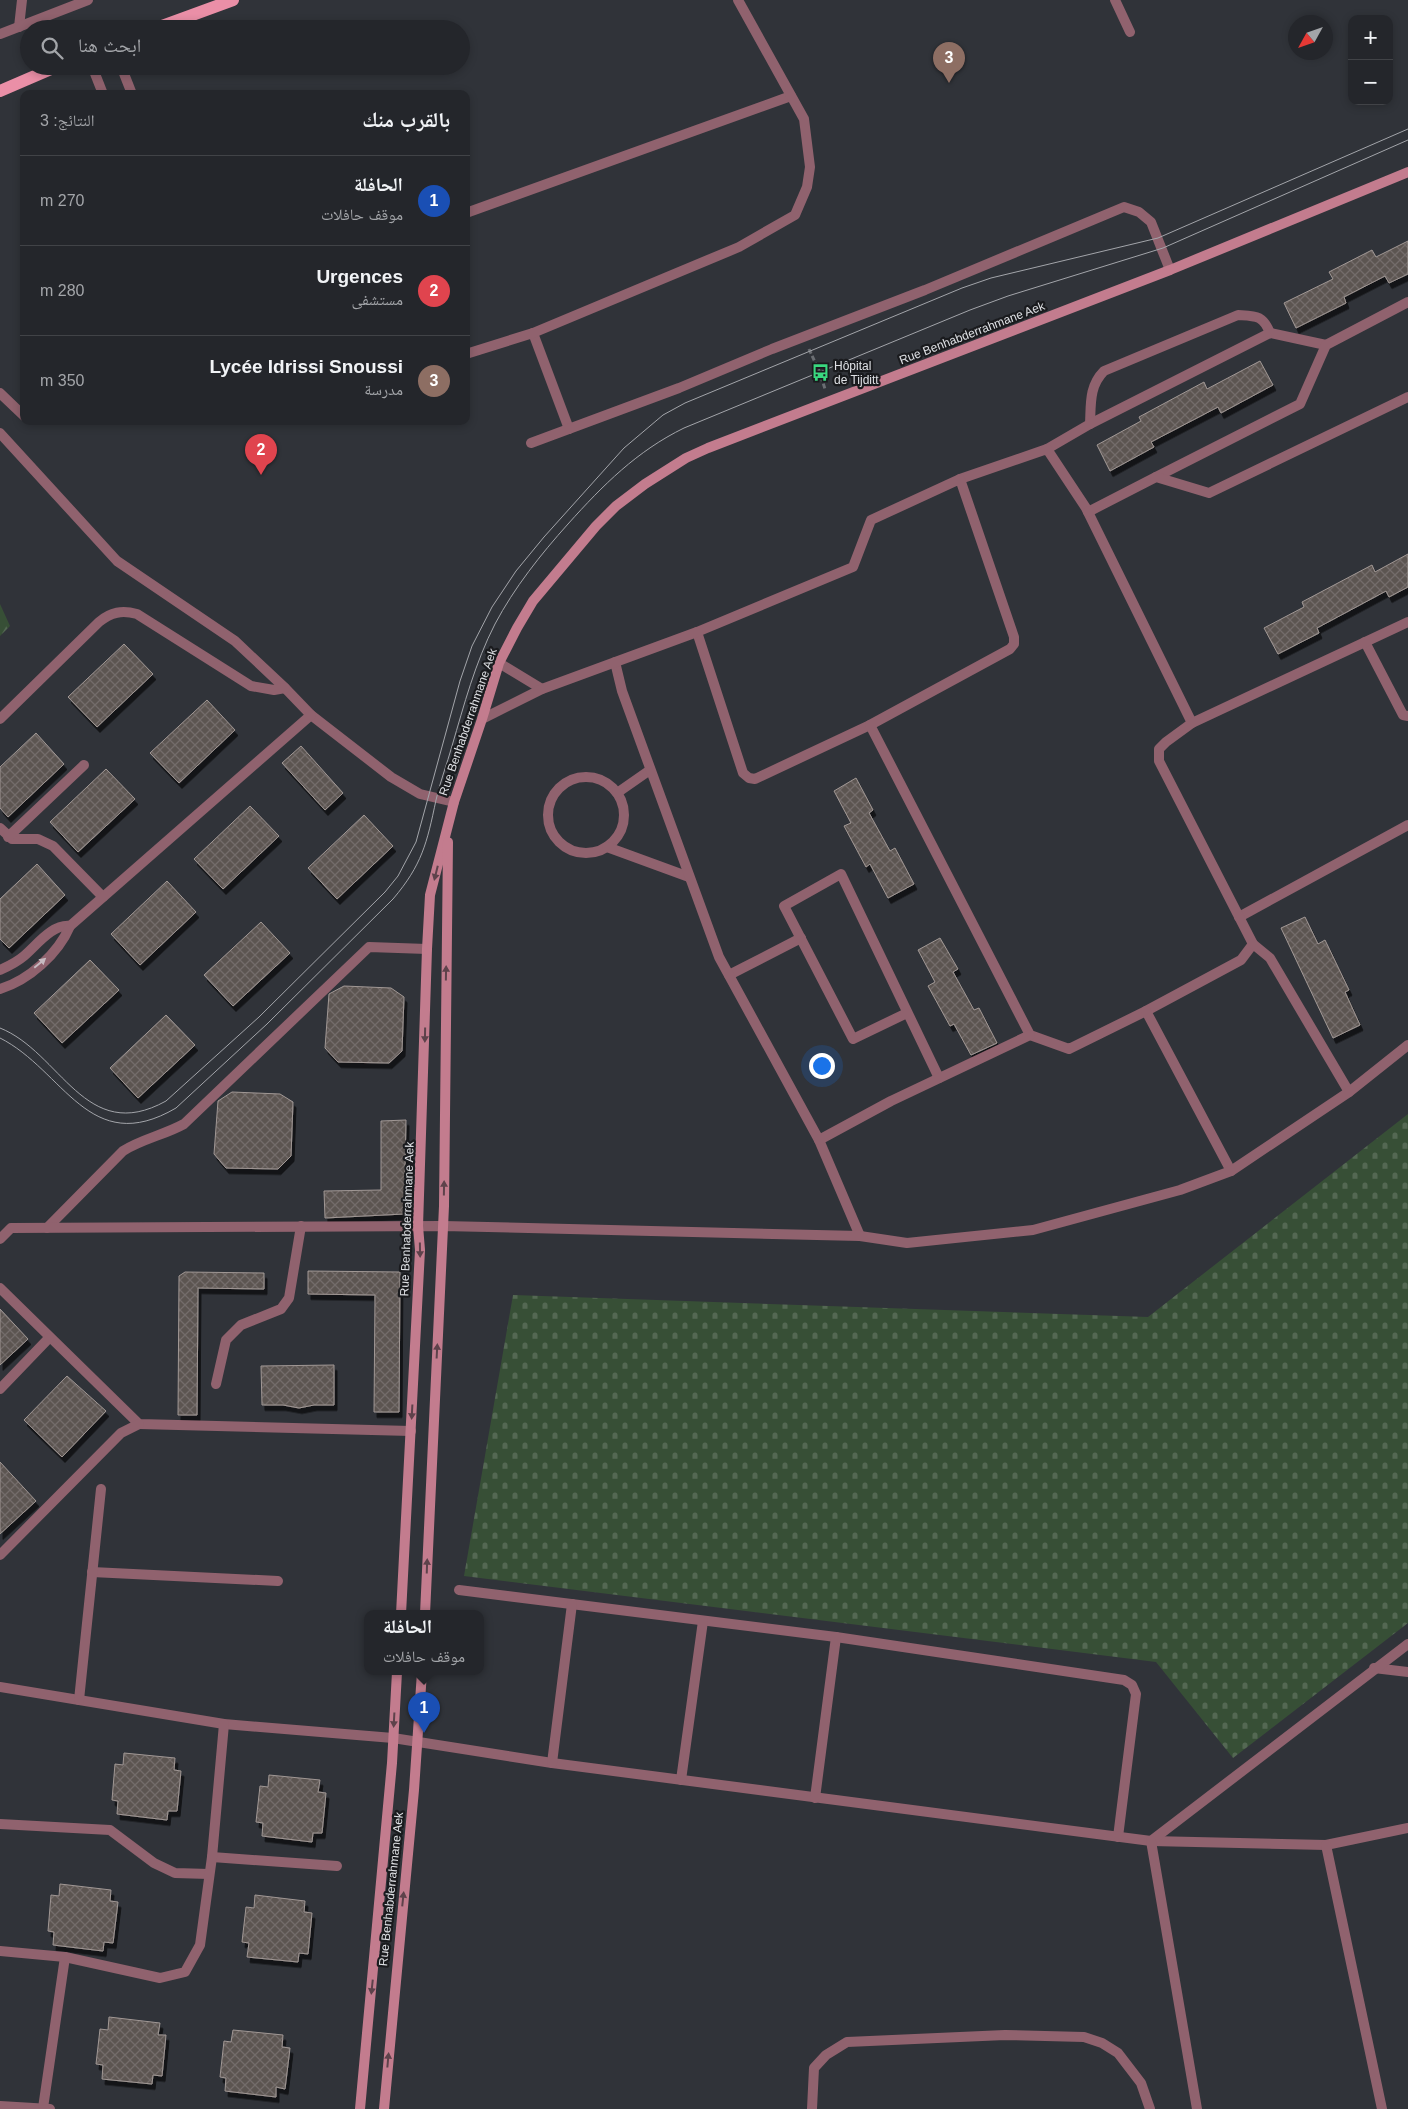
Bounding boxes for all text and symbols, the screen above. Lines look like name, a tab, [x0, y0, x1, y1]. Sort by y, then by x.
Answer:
north arrow	[1288, 15, 1333, 60]
map controls	[1348, 15, 1393, 105]
button: +	[1348, 15, 1393, 60]
search box	[20, 20, 470, 75]
icon: search	[38, 34, 66, 62]
text: ابحث هنا	[78, 35, 141, 56]
pin: 3	[933, 42, 965, 83]
button: −	[1348, 60, 1393, 105]
text: بالقرب منك	[362, 108, 450, 131]
text: النتائج: 3	[40, 112, 95, 129]
text: الحافلة	[354, 174, 403, 195]
text: 270 m	[40, 192, 84, 209]
text: 1	[430, 192, 438, 209]
text: موقف حافلات	[321, 206, 403, 223]
text: Urgences	[316, 266, 403, 287]
text: 280 m	[40, 282, 84, 299]
text: 2	[430, 282, 438, 299]
text: مستشفى	[352, 291, 403, 308]
street label: Rue Benhabderrahmane Aek	[897, 298, 1048, 367]
text: Lycée Idrissi Snoussi	[209, 356, 403, 377]
place label: Hôpital de Tijditt	[834, 359, 879, 387]
bus stop icon: Hôpital de Tijditt	[810, 363, 830, 383]
text: 350 m	[40, 372, 84, 389]
text: 3	[430, 372, 438, 389]
text: مدرسة	[364, 381, 403, 398]
pin: 2	[245, 434, 277, 475]
street label: Rue Benhabderrahmane Aek	[436, 646, 500, 797]
one-way arrow	[432, 866, 440, 881]
one-way arrow	[34, 958, 47, 969]
one-way arrow	[442, 965, 450, 981]
one-way arrow	[421, 1027, 429, 1043]
your location	[809, 1053, 835, 1079]
street label: Rue Benhabderrahmane Aek	[397, 1140, 417, 1297]
one-way arrow	[440, 1180, 448, 1196]
one-way arrow	[416, 1242, 424, 1258]
one-way arrow	[433, 1343, 441, 1359]
one-way arrow	[408, 1404, 416, 1420]
one-way arrow	[423, 1557, 431, 1573]
popup	[364, 1610, 484, 1675]
text: الحافلة	[383, 1616, 432, 1637]
text: موقف حافلات	[383, 1648, 465, 1665]
pin: 1	[408, 1692, 440, 1733]
one-way arrow	[390, 1713, 398, 1729]
street label: Rue Benhabderrahmane Aek	[376, 1810, 406, 1967]
one-way arrow	[399, 1890, 407, 1906]
one-way arrow	[368, 1979, 376, 1995]
one-way arrow	[384, 2052, 392, 2068]

